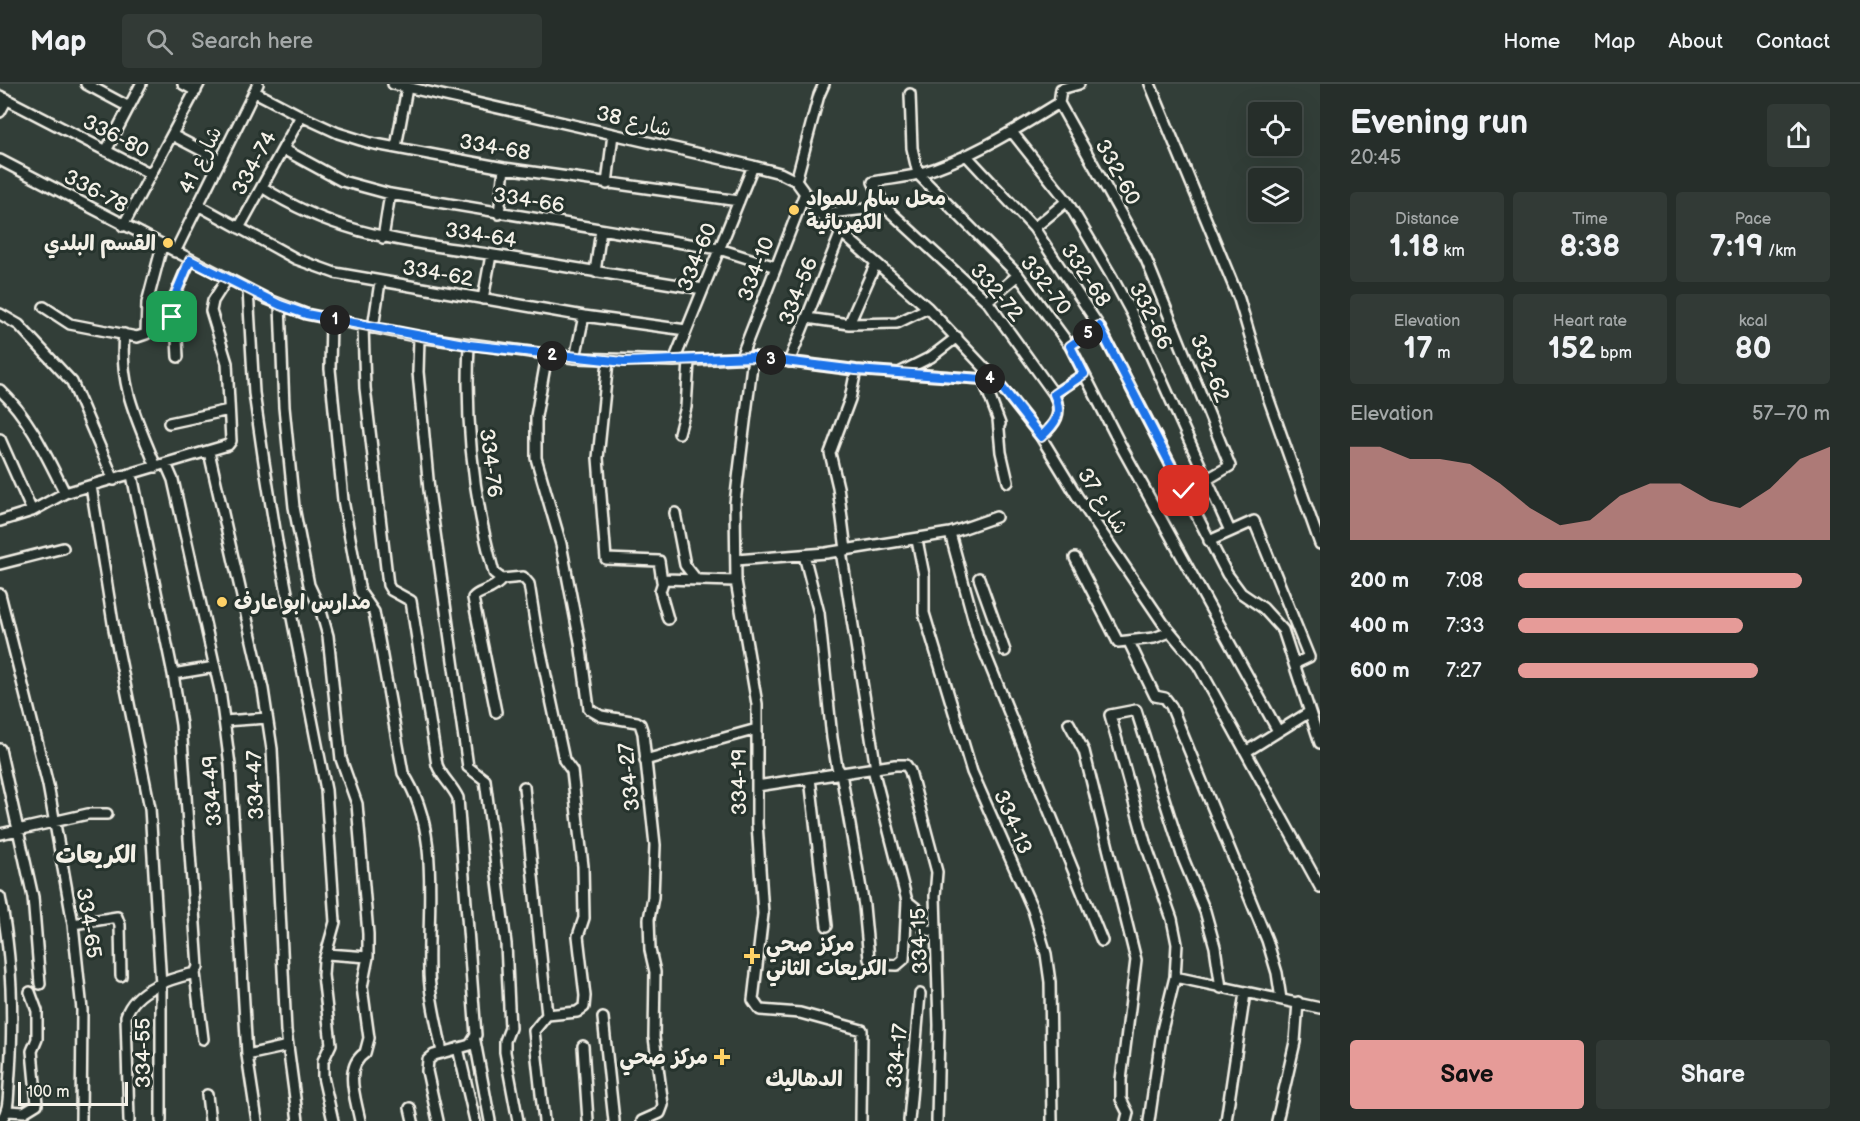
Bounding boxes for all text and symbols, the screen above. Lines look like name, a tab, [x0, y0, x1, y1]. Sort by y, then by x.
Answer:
search box	[122, 14, 542, 68]
text: Map	[30, 25, 86, 58]
icon: search	[143, 25, 176, 58]
text: Search here	[191, 28, 313, 55]
text: Home	[1503, 29, 1560, 54]
text: Map	[1593, 29, 1635, 54]
text: About	[1668, 29, 1723, 54]
text: Contact	[1756, 29, 1830, 54]
street label: شارع 38	[593, 101, 674, 144]
map controls	[1248, 102, 1302, 222]
button: locate	[1248, 102, 1302, 156]
text: Evening run	[1350, 103, 1528, 143]
button: share	[1767, 104, 1830, 167]
street label: 336-80	[78, 109, 153, 164]
street label: شارع 41	[173, 122, 229, 199]
street label: 334-74	[227, 127, 282, 200]
street label: 334-68	[458, 129, 532, 166]
street label: 332-60	[1089, 135, 1146, 209]
text: 20:45	[1350, 146, 1401, 170]
street label: 336-78	[59, 164, 132, 219]
button: layers	[1248, 168, 1302, 222]
street label: 334-66	[491, 183, 567, 218]
place label: محل سالم للمواد الكهربائية	[806, 186, 946, 235]
marker: محل سالم للمواد الكهربائية	[787, 203, 801, 217]
text: Distance	[1395, 210, 1459, 229]
text: Time	[1572, 210, 1608, 229]
text: Pace	[1735, 210, 1771, 229]
street label: 334-64	[443, 218, 519, 253]
street label: 334-60	[672, 219, 722, 295]
text: 1.18	[1389, 229, 1439, 265]
text: 8:38	[1560, 229, 1620, 265]
text: 7:19	[1710, 229, 1764, 265]
place label: القسم البلدي	[44, 231, 156, 259]
street label: 334-10	[733, 234, 780, 305]
marker: القسم البلدي	[161, 236, 175, 250]
street label: 332-68	[1055, 239, 1116, 312]
text: km	[1439, 242, 1465, 261]
text: /km	[1764, 242, 1796, 261]
street label: 332-70	[1015, 251, 1077, 320]
street label: 334-56	[774, 253, 823, 329]
street label: 334-62	[401, 255, 476, 292]
street label: 332-72	[965, 258, 1029, 327]
street label: 332-66	[1124, 279, 1178, 354]
pin	[146, 291, 197, 342]
icon: arrive	[155, 300, 188, 333]
pin: 1	[320, 305, 350, 335]
text: 1	[332, 310, 338, 329]
text: Elevation	[1394, 312, 1460, 331]
text: Heart rate	[1553, 312, 1627, 331]
text: kcal	[1739, 312, 1767, 331]
pin: 5	[1073, 319, 1103, 349]
text: 5	[1083, 324, 1093, 343]
street label: 332-62	[1185, 331, 1235, 406]
text: 17	[1404, 331, 1433, 367]
text: 152	[1548, 331, 1596, 367]
text: 80	[1735, 331, 1771, 367]
pin: 2	[537, 341, 567, 371]
text: m	[1433, 344, 1450, 363]
text: bpm	[1596, 344, 1632, 363]
pin: 3	[756, 345, 786, 375]
text: 2	[547, 346, 557, 365]
text: 3	[766, 350, 776, 369]
pin: 4	[975, 364, 1005, 394]
text: 4	[985, 369, 995, 388]
text: Elevation	[1350, 402, 1433, 426]
text: 57–70 m	[1752, 402, 1830, 426]
street label: 334-76	[474, 427, 507, 499]
street label: شارع 37	[1070, 463, 1133, 540]
pin	[1158, 465, 1209, 516]
icon: check	[1167, 474, 1200, 507]
text: 200 m	[1350, 569, 1409, 593]
text: 7:08	[1446, 569, 1483, 593]
place label: مدارس ابو عارف	[234, 590, 371, 615]
marker: مدارس ابو عارف	[215, 595, 229, 609]
text: 400 m	[1350, 614, 1409, 638]
text: 7:33	[1446, 614, 1484, 638]
text: 600 m	[1350, 659, 1410, 683]
text: 7:27	[1446, 659, 1481, 683]
street label: 334-27	[613, 741, 646, 813]
street label: 334-47	[242, 749, 269, 820]
street label: 334-19	[727, 749, 752, 815]
street label: 334-49	[198, 755, 227, 827]
street label: 334-13	[988, 786, 1037, 858]
district label: الكريعات	[56, 841, 136, 870]
street label: 334-65	[71, 886, 106, 960]
street label: 334-15	[906, 907, 933, 975]
place label: مركز صحي الكريعات الثاني	[766, 932, 887, 987]
marker: مركز صحي الكريعات الثاني	[743, 947, 761, 965]
street label: 334-55	[131, 1018, 156, 1088]
street label: 334-17	[882, 1022, 913, 1090]
button: Save	[1350, 1040, 1584, 1109]
button: Share	[1596, 1040, 1830, 1109]
place label: مركز صحي	[619, 1045, 708, 1076]
marker: مركز صحي	[713, 1048, 731, 1066]
district label: الدهاليك	[765, 1066, 843, 1093]
scale bar	[18, 1079, 128, 1106]
text: 100 m	[27, 1083, 70, 1102]

